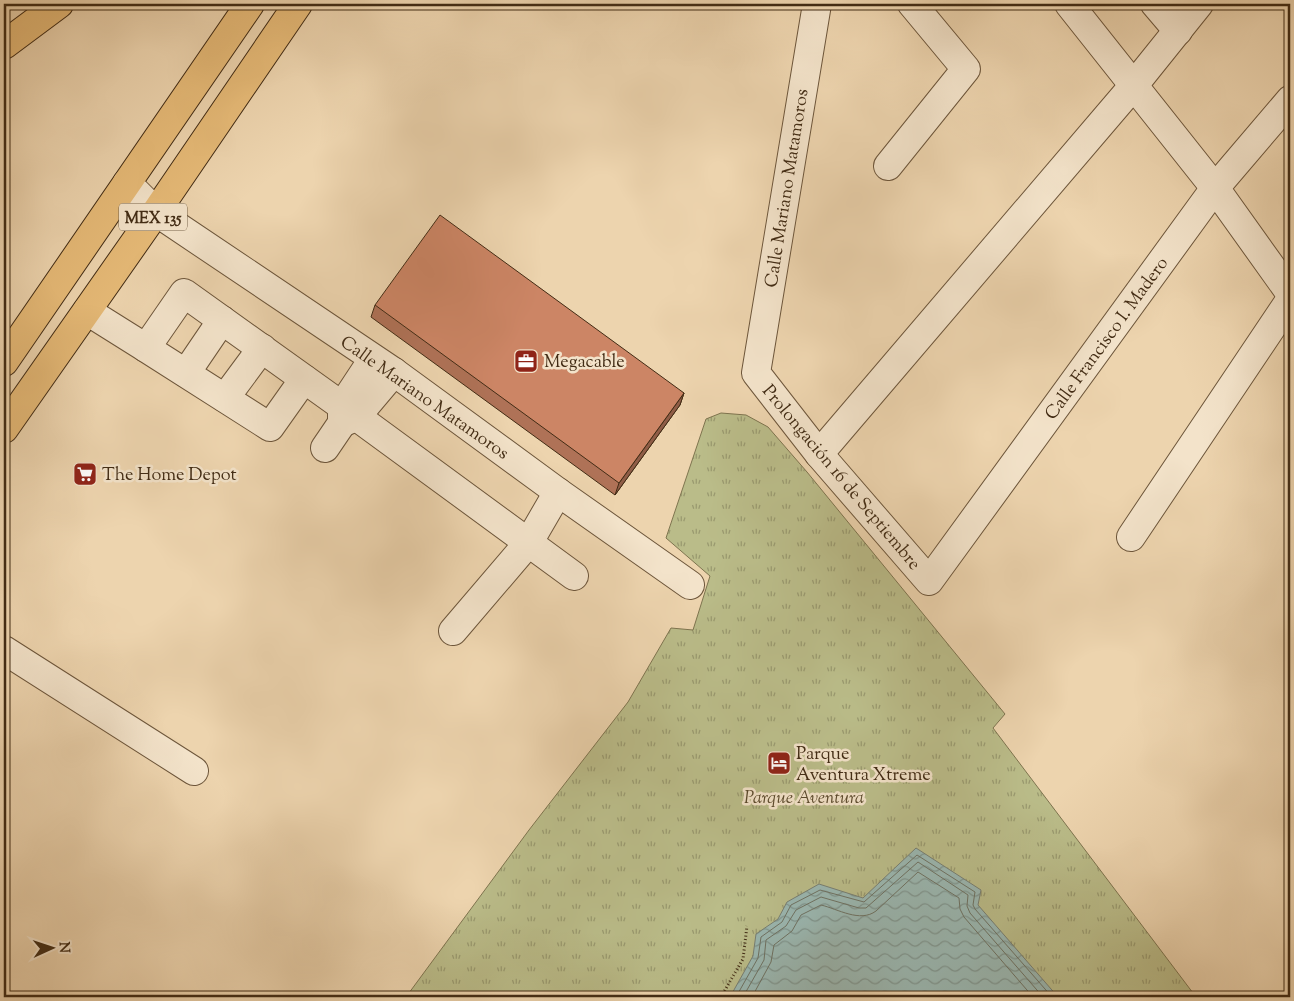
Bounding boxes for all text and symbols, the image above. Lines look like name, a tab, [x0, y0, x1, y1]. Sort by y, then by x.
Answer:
street label: Calle Mariano Matamoros	[759, 87, 817, 290]
road number: MEX 135	[119, 203, 187, 230]
street label: Calle Francisco I. Madero	[1040, 252, 1176, 426]
street label: Calle Mariano Matamoros	[334, 330, 514, 467]
office icon: Megacable	[513, 348, 539, 374]
place label: Megacable	[544, 350, 625, 376]
street label: Prolongación 16 de Septiembre	[755, 380, 926, 577]
supermarket icon: The Home Depot	[72, 461, 98, 487]
place label: The Home Depot	[102, 463, 237, 489]
place label: Parque Aventura Xtreme	[796, 742, 931, 789]
hotel icon: Parque Aventura Xtreme	[766, 750, 792, 776]
park label: Parque Aventura	[744, 786, 864, 812]
north arrow	[28, 924, 78, 974]
text: N	[53, 941, 73, 954]

